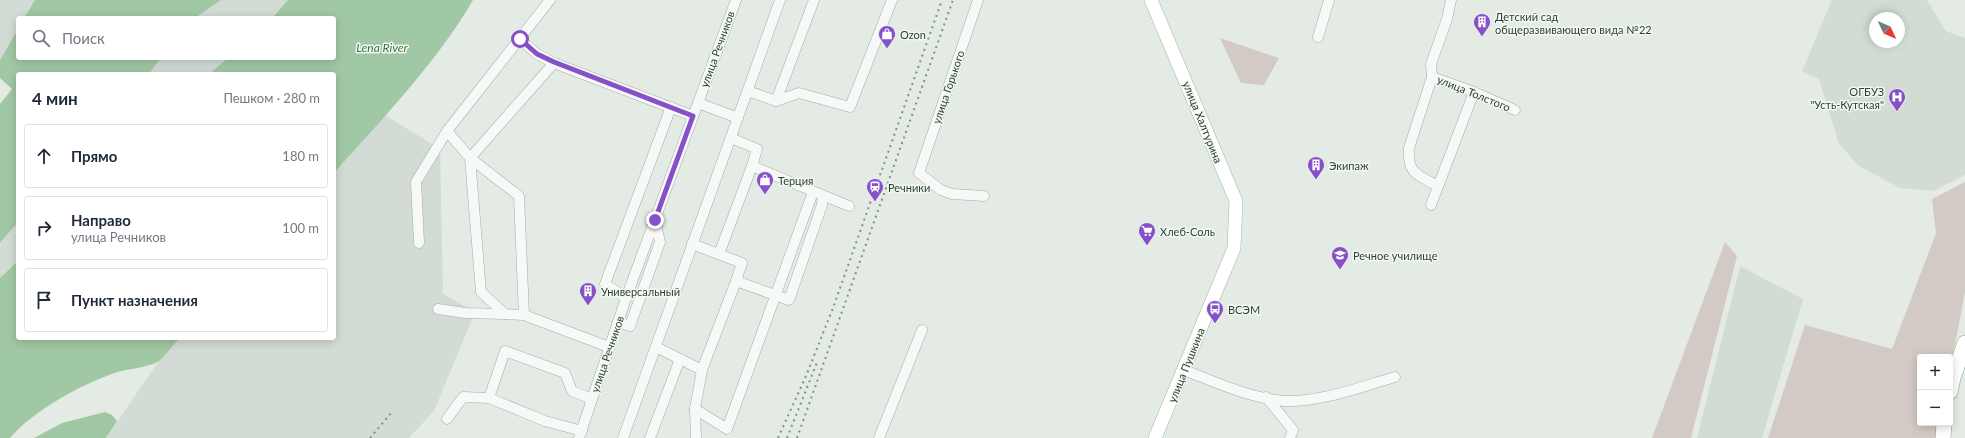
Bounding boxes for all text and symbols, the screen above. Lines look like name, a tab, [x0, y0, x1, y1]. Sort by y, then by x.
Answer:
street label: улица Речников	[697, 9, 737, 89]
place label: Детский сад общеразвивающего вида №22	[1495, 10, 1652, 36]
building icon: Детский сад общеразвивающего вида №22	[1472, 12, 1492, 37]
north arrow	[1869, 12, 1905, 48]
search box	[16, 16, 336, 60]
shop icon: Ozon	[877, 24, 897, 49]
icon: search	[30, 27, 52, 49]
place label: Ozon	[900, 28, 926, 41]
text: Поиск	[62, 29, 105, 47]
route start	[511, 30, 529, 48]
water label: Lena River	[356, 40, 409, 55]
street label: улица Горького	[929, 49, 967, 125]
street label: улица Толстого	[1435, 72, 1513, 114]
street label: улица Халтурина	[1181, 79, 1225, 165]
place label: ОГБУЗ "Усть-Кутская"	[1810, 85, 1884, 111]
hospital icon: ОГБУЗ "Усть-Кутская"	[1887, 87, 1907, 112]
text: 4 мин	[32, 88, 78, 109]
text: Пешком · 280 m	[223, 90, 320, 106]
icon: ahead	[33, 145, 55, 167]
text: Прямо	[71, 147, 117, 165]
text: 180 m	[282, 148, 319, 164]
building icon: Экипаж	[1306, 155, 1326, 180]
place label: Экипаж	[1329, 159, 1369, 172]
shop icon: Терция	[755, 170, 775, 195]
place label: Терция	[778, 174, 814, 187]
station icon: Речники	[865, 177, 885, 202]
place label: Речники	[888, 181, 930, 194]
text: Направо	[71, 211, 131, 229]
route end	[646, 211, 664, 229]
icon: right	[33, 217, 55, 239]
text: 100 m	[282, 220, 319, 236]
supermarket icon: Хлеб-Соль	[1137, 221, 1157, 246]
place label: Хлеб-Соль	[1160, 225, 1215, 238]
text: улица Речников	[71, 229, 166, 245]
school or university icon: Речное училище	[1330, 245, 1350, 270]
place label: Речное училище	[1353, 249, 1438, 262]
building icon: Универсальный	[578, 281, 598, 306]
place label: Универсальный	[601, 285, 680, 298]
icon: arrive	[33, 289, 55, 311]
text: Пункт назначения	[71, 291, 198, 309]
bus stop icon: ВСЭМ	[1205, 299, 1225, 324]
place label: ВСЭМ	[1228, 303, 1260, 316]
street label: улица Речников	[588, 314, 626, 394]
street label: улица Пушкина	[1165, 326, 1207, 404]
map controls	[1917, 354, 1953, 426]
button: +	[1917, 354, 1953, 390]
button: −	[1917, 390, 1953, 426]

